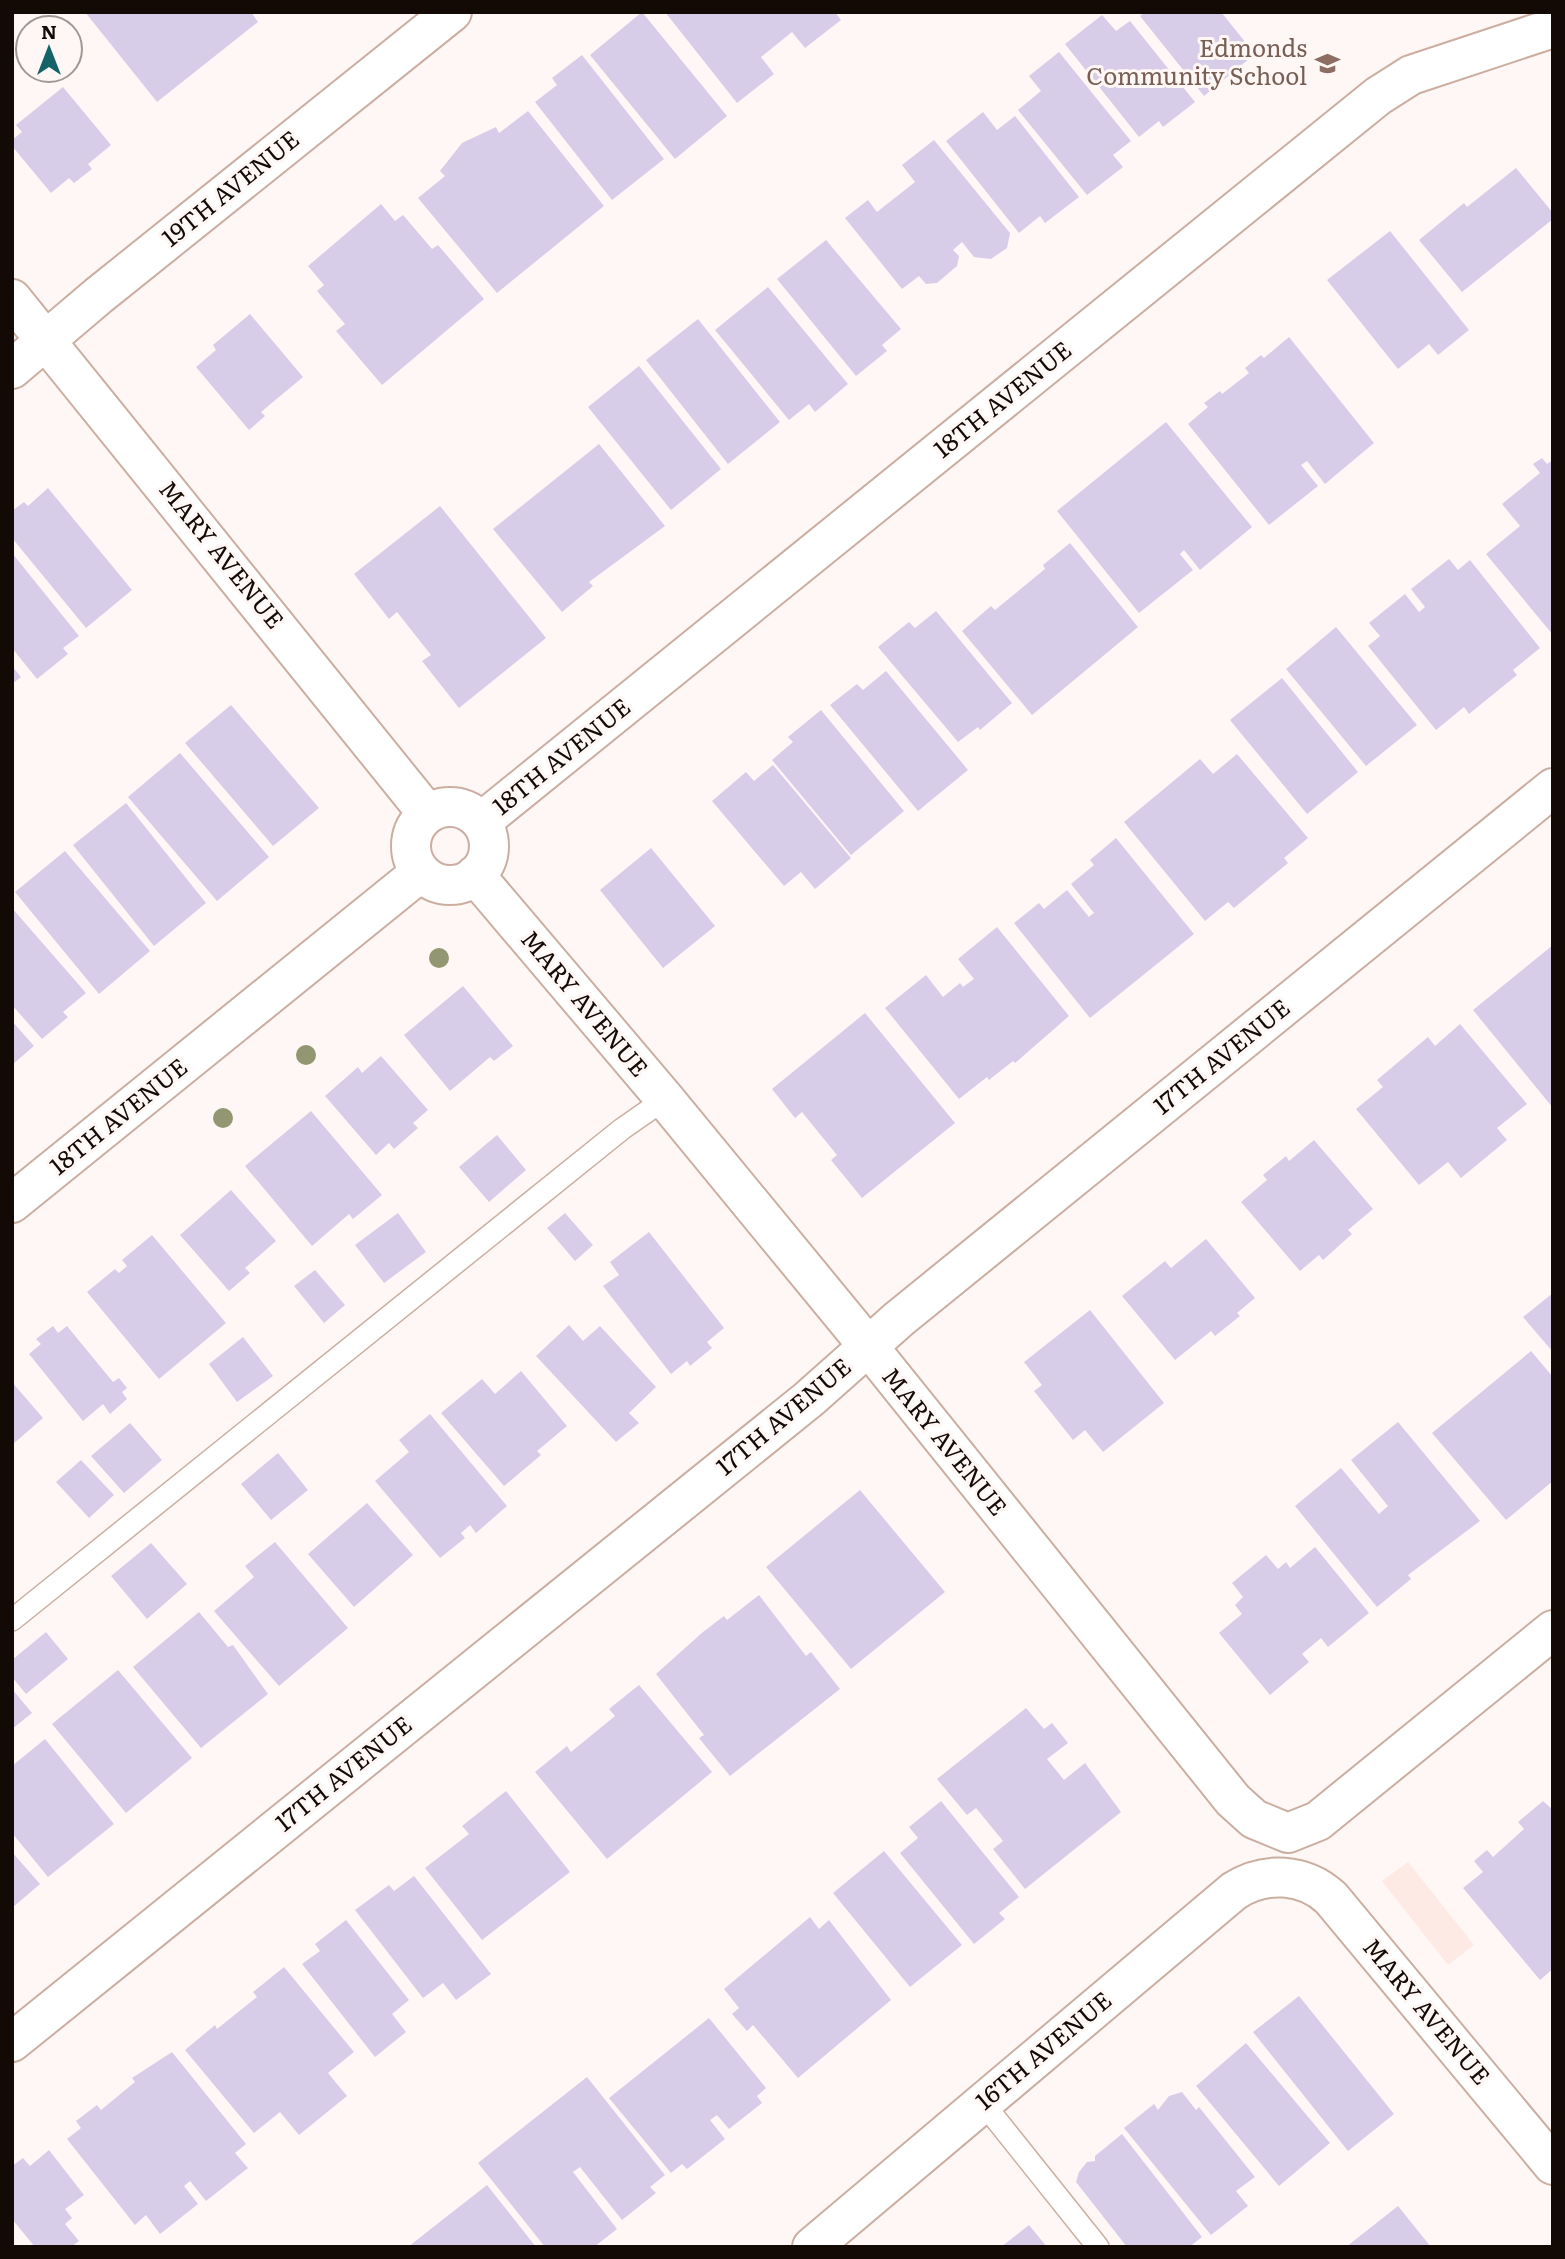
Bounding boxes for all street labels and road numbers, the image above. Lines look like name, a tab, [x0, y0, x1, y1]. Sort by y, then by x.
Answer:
street label: 19TH AVENUE	[153, 121, 306, 253]
street label: 18TH AVENUE	[925, 331, 1078, 465]
street label: MARY AVENUE	[152, 472, 294, 635]
street label: 18TH AVENUE	[484, 688, 637, 822]
street label: MARY AVENUE	[514, 922, 658, 1083]
street label: 17TH AVENUE	[1145, 989, 1296, 1121]
street label: 18TH AVENUE	[41, 1048, 194, 1182]
street label: 17TH AVENUE	[707, 1348, 857, 1482]
street label: MARY AVENUE	[875, 1359, 1017, 1522]
street label: 17TH AVENUE	[267, 1706, 418, 1838]
street label: MARY AVENUE	[1356, 1930, 1500, 2091]
street label: 16TH AVENUE	[967, 1982, 1118, 2117]

